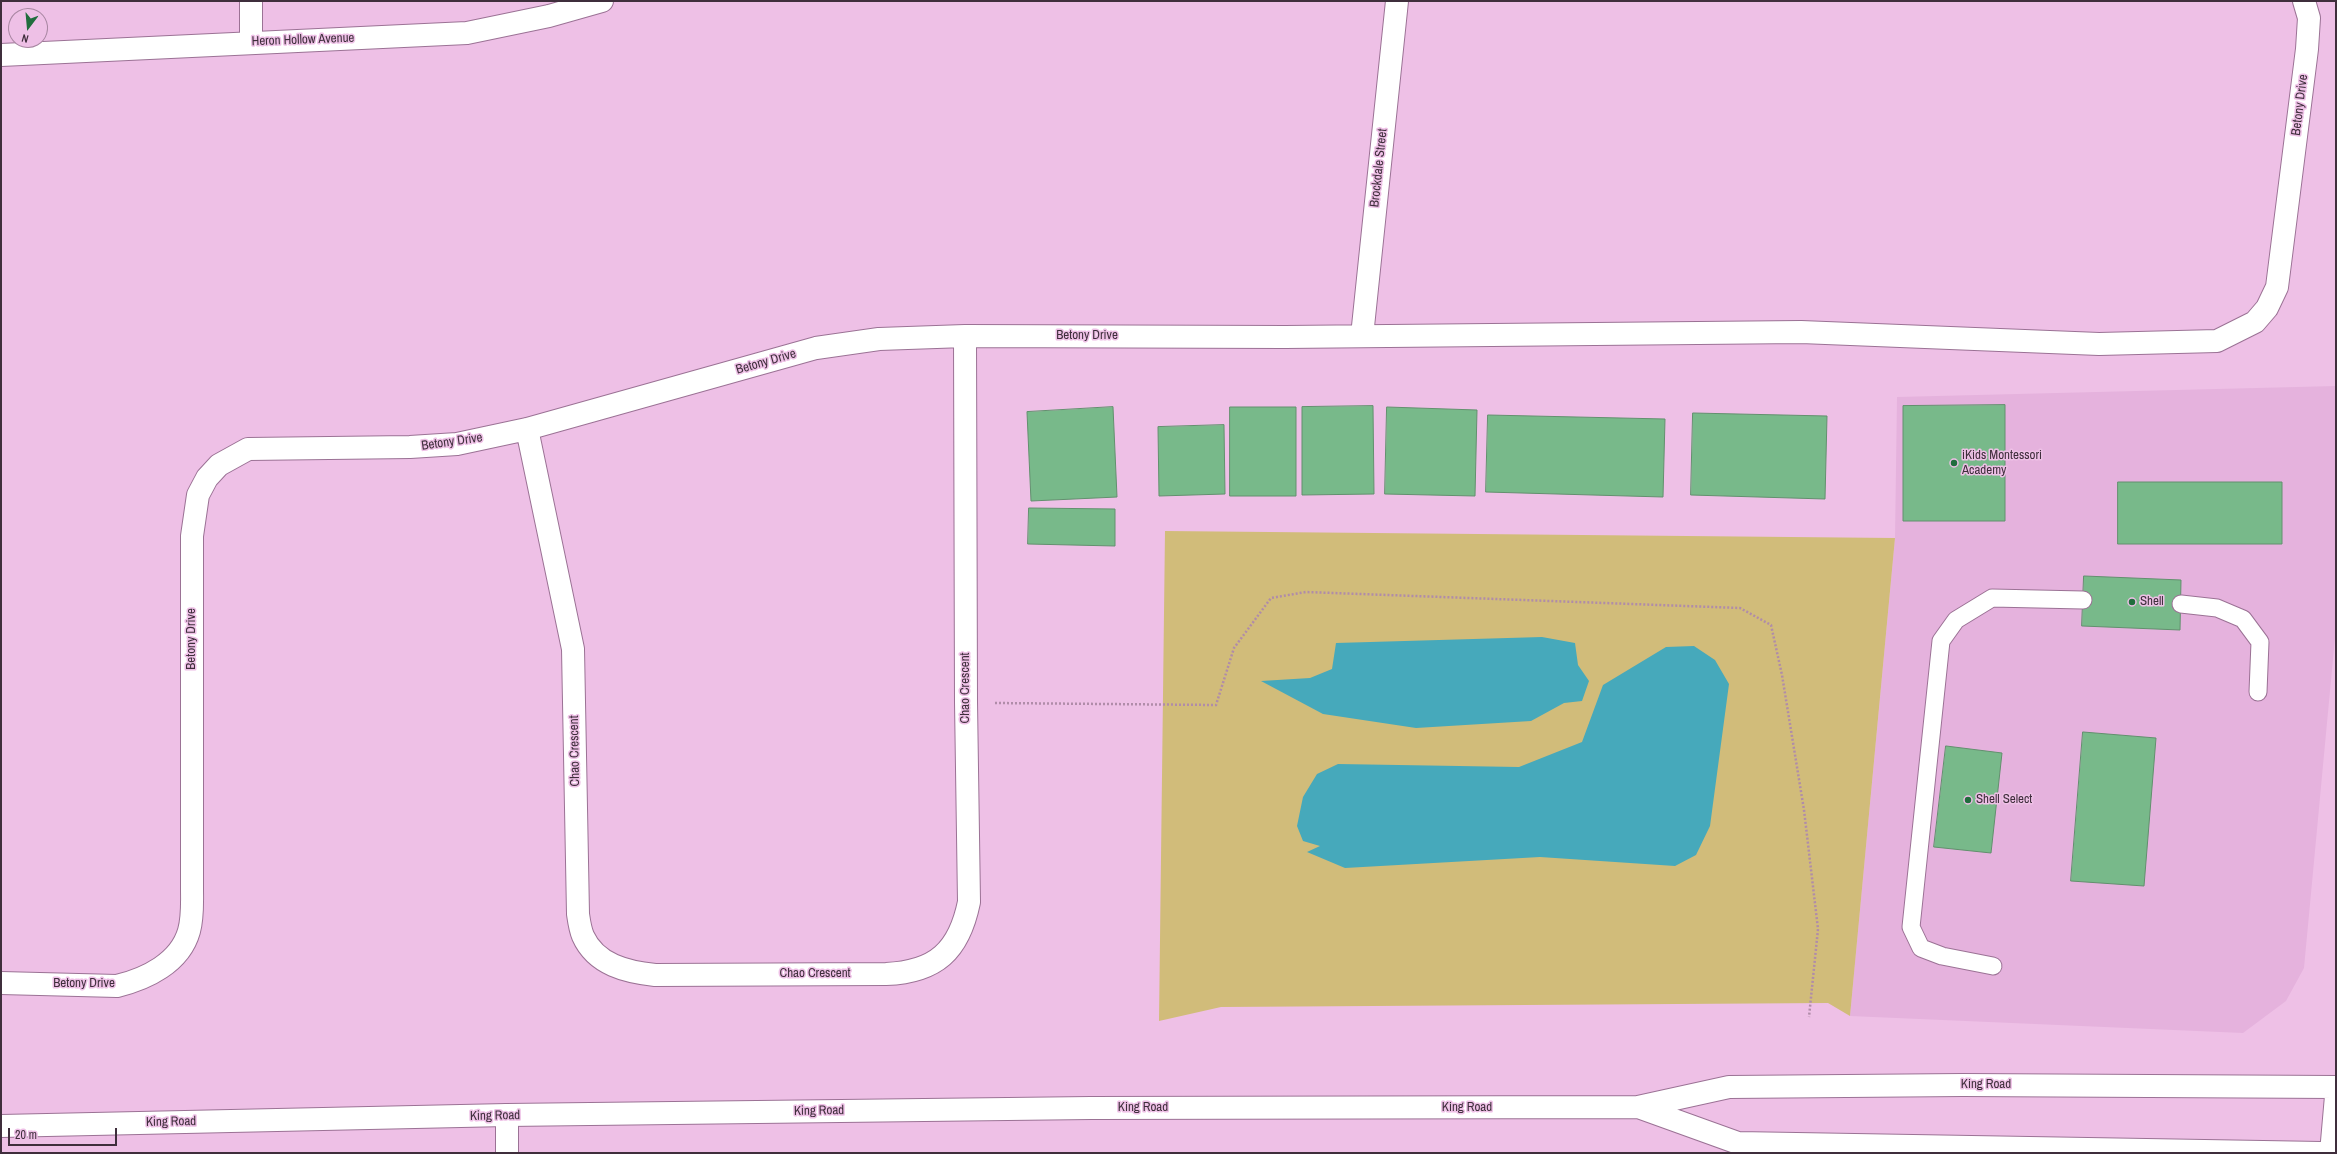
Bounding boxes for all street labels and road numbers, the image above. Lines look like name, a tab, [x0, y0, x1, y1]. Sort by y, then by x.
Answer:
street label: Heron Hollow Avenue	[251, 30, 355, 50]
street label: Betony Drive	[2289, 73, 2311, 137]
street label: Brockdale Street	[1367, 128, 1391, 208]
street label: Betony Drive	[1056, 328, 1118, 344]
street label: Betony Drive	[734, 346, 798, 378]
street label: Betony Drive	[420, 430, 484, 454]
street label: Betony Drive	[184, 608, 200, 670]
street label: Chao Crescent	[958, 652, 974, 724]
street label: Chao Crescent	[567, 715, 583, 787]
street label: Chao Crescent	[779, 966, 851, 982]
street label: Betony Drive	[53, 976, 115, 992]
street label: King Road	[1961, 1077, 2011, 1093]
street label: King Road	[1118, 1100, 1168, 1116]
street label: King Road	[1442, 1100, 1492, 1116]
street label: King Road	[794, 1103, 844, 1119]
street label: King Road	[470, 1108, 520, 1124]
street label: King Road	[146, 1114, 196, 1130]

